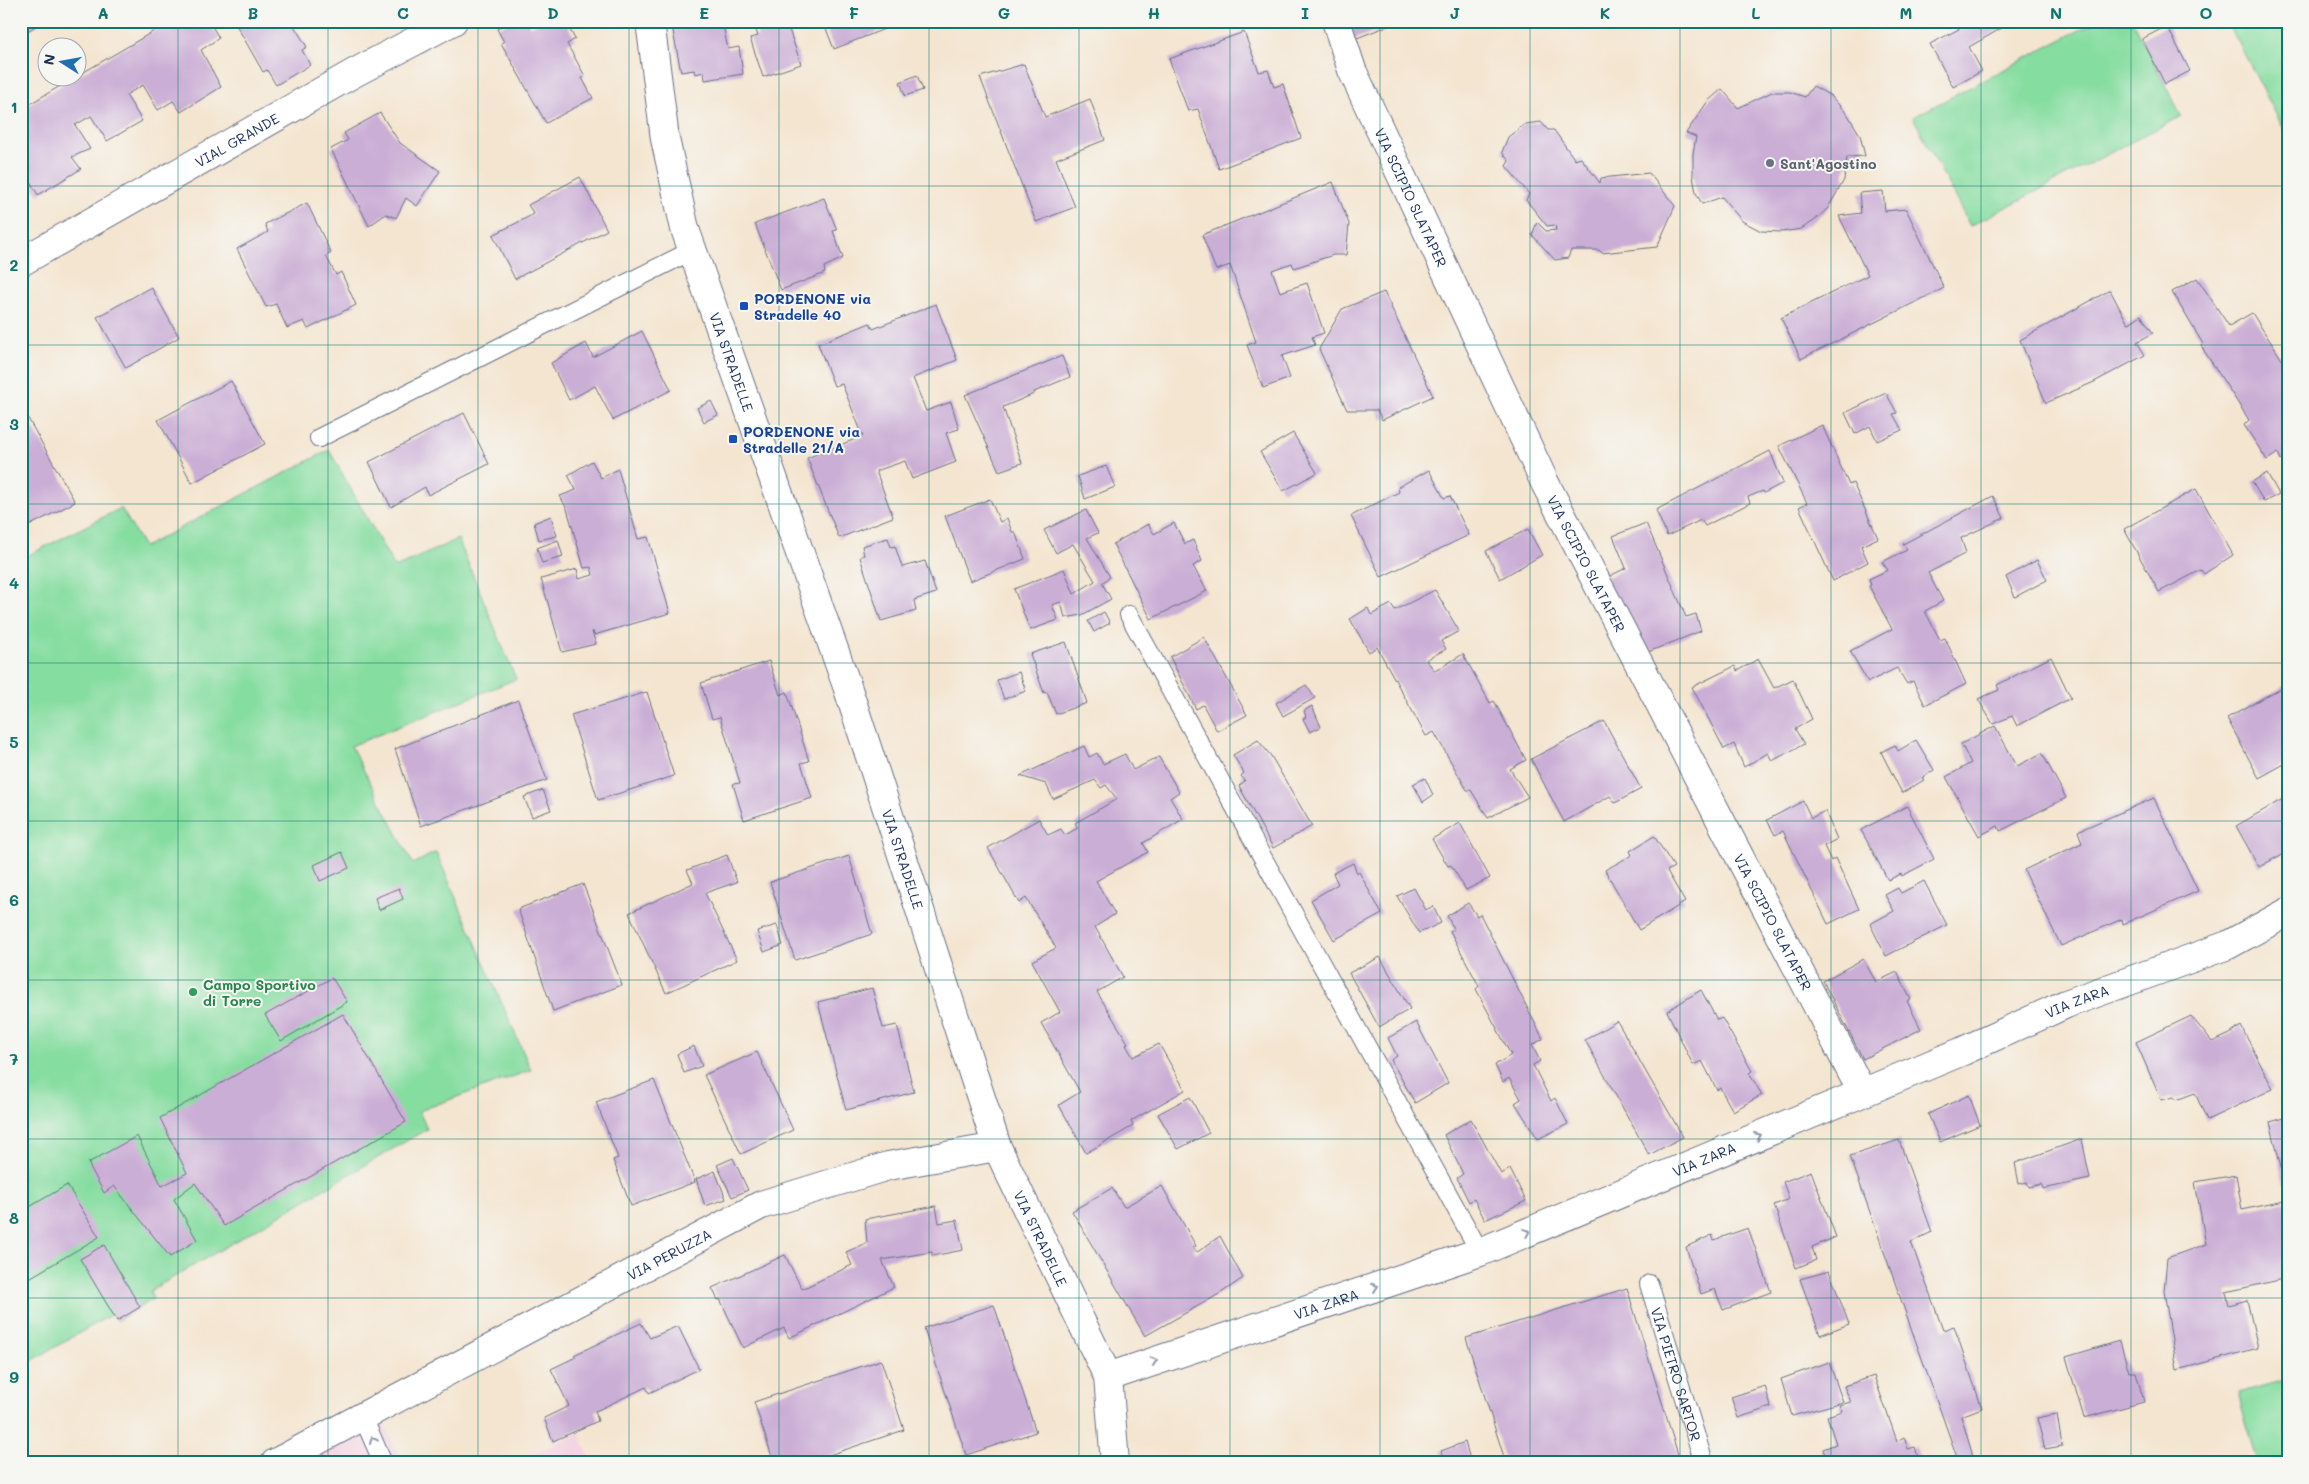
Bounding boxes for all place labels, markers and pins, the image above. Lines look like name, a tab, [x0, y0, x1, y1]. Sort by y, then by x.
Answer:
place label: Sant'Agostino	[1780, 154, 1877, 173]
marker: Sant'Agostino	[1764, 157, 1776, 169]
place label: PORDENONE via Stradelle 40	[754, 289, 872, 324]
marker: PORDENONE via Stradelle 40	[738, 300, 750, 312]
place label: PORDENONE via Stradelle 21/A	[743, 422, 861, 457]
marker: PORDENONE via Stradelle 21/A	[727, 433, 739, 445]
place label: Campo Sportivo di Torre	[203, 975, 316, 1010]
marker: Campo Sportivo di Torre	[187, 986, 199, 998]

